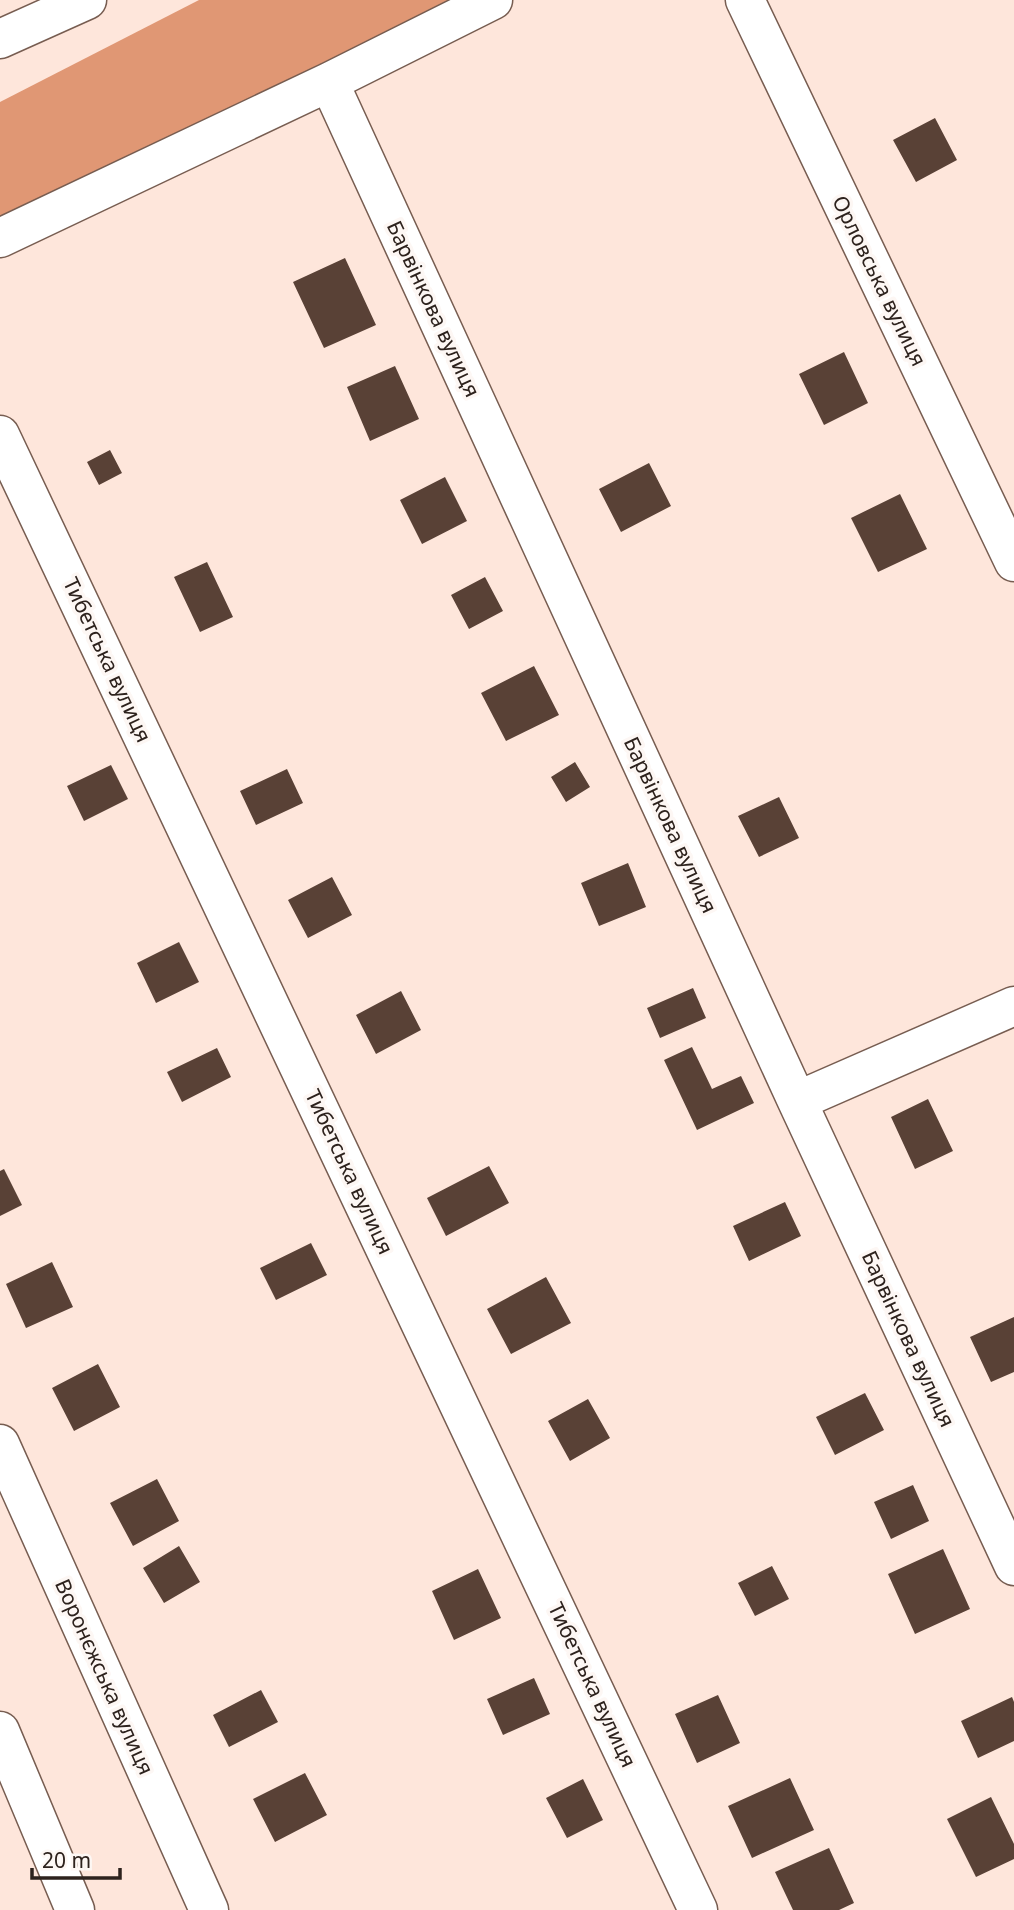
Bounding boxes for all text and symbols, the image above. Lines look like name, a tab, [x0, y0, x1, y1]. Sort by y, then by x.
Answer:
street label: Орловська вулиця	[826, 191, 933, 371]
street label: Барвінкова вулиця	[381, 216, 487, 401]
street label: Тибетська вулиця	[57, 573, 158, 747]
street label: Барвінкова вулиця	[618, 732, 724, 917]
street label: Тибетська вулиця	[299, 1085, 400, 1259]
street label: Барвінкова вулиця	[856, 1246, 962, 1431]
street label: Воронєжська вулиця	[49, 1574, 161, 1779]
street label: Тибетська вулиця	[542, 1598, 643, 1772]
scale bar	[32, 1836, 119, 1880]
text: 20 m	[42, 1846, 91, 1874]

